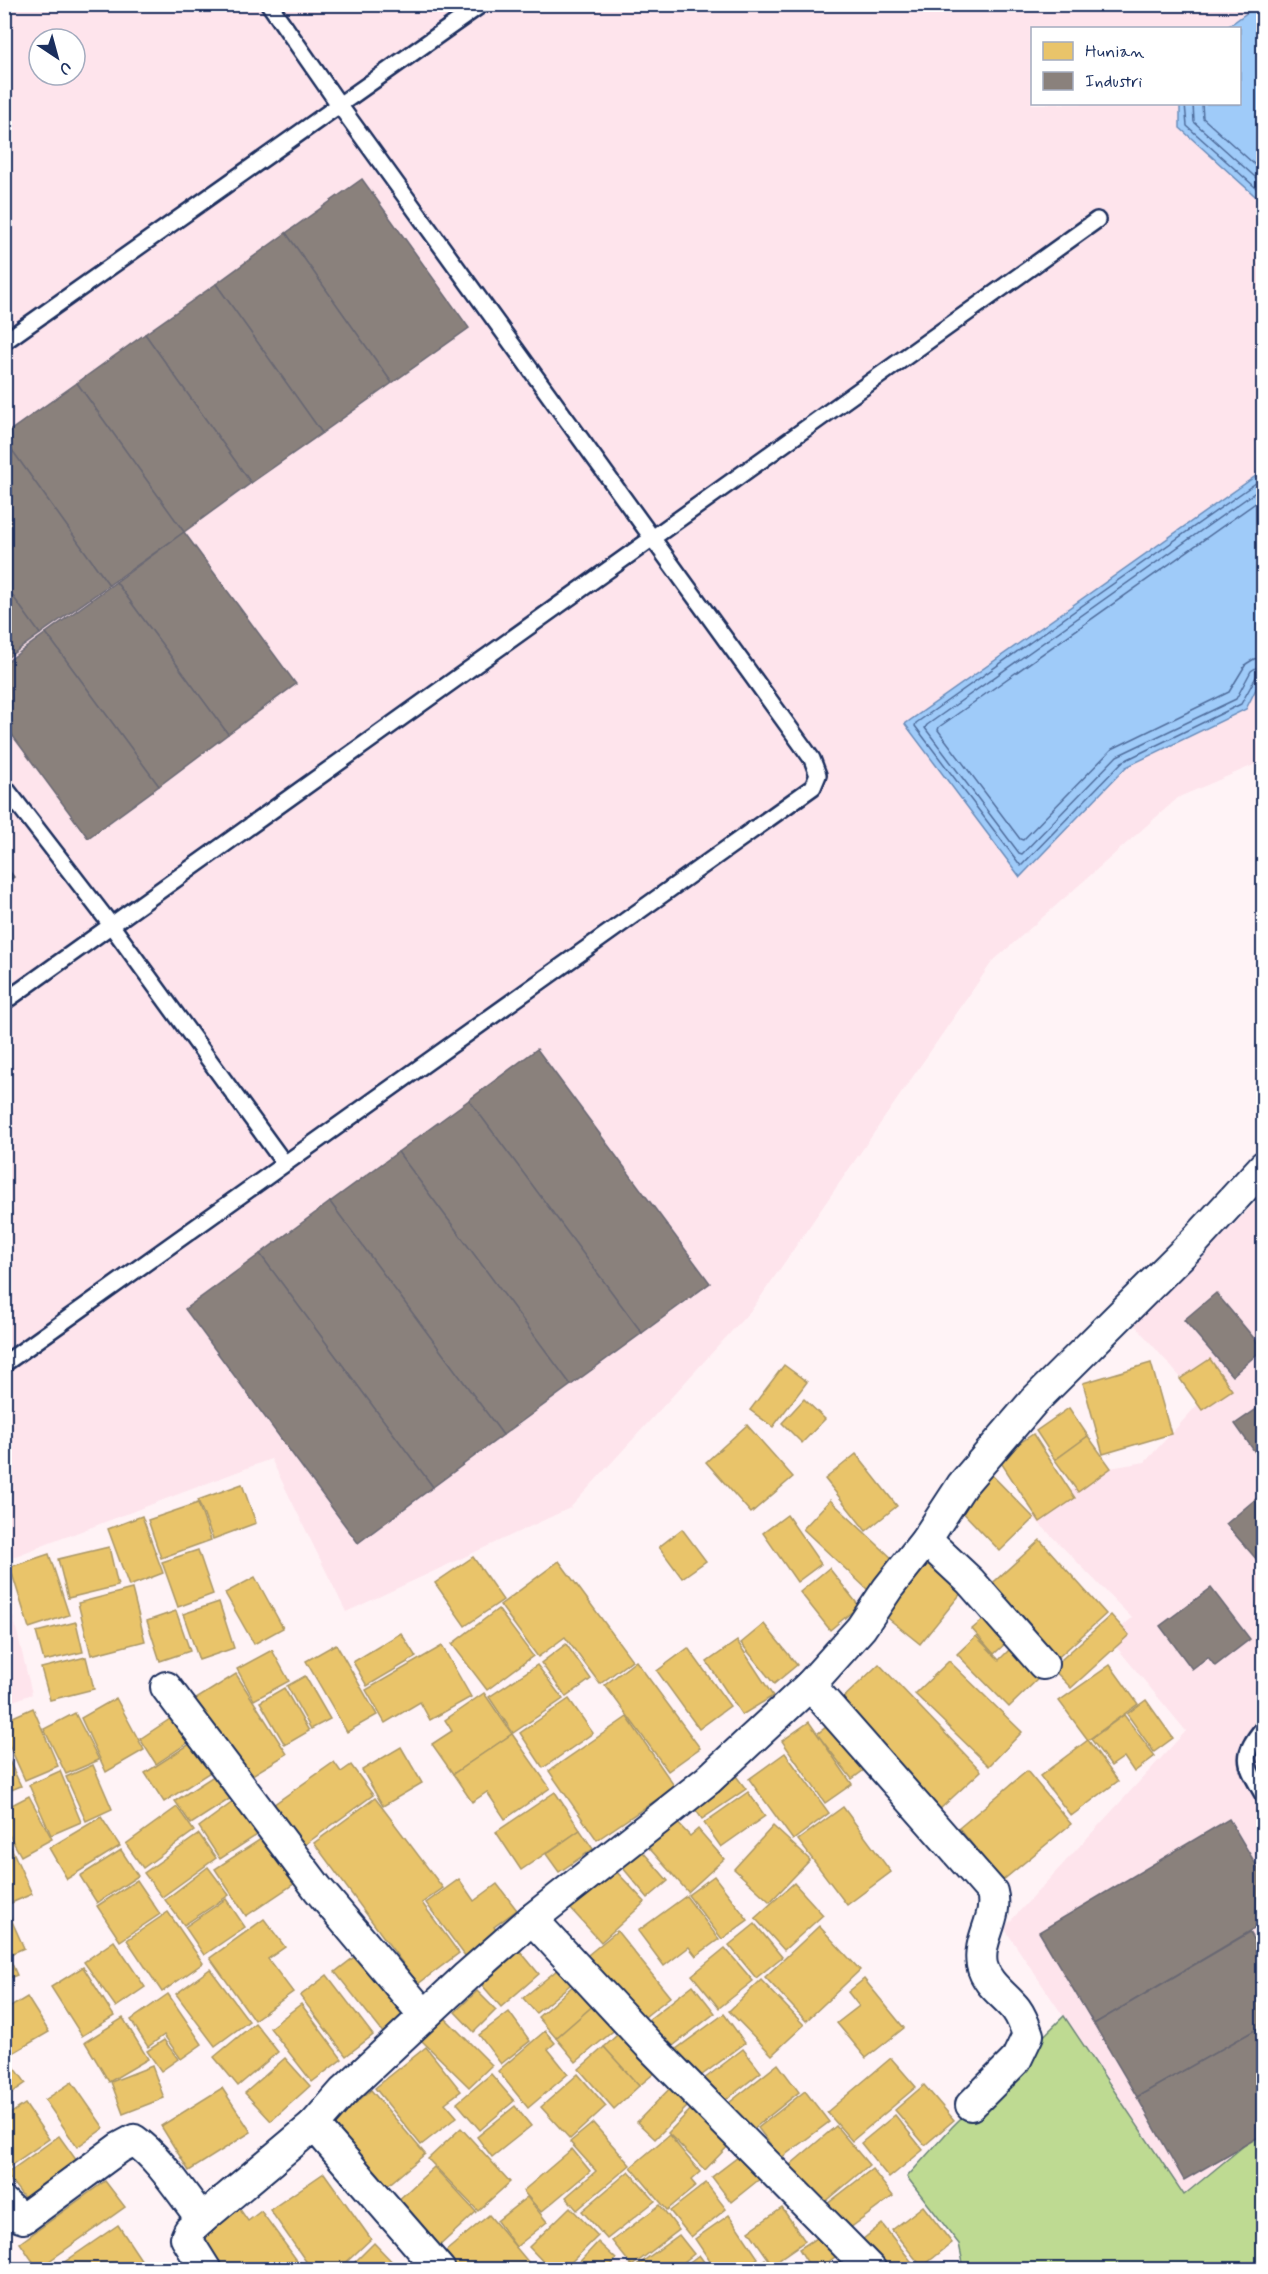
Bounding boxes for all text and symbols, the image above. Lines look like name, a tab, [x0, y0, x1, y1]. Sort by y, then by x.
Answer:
north arrow	[27, 27, 87, 87]
legend	[1031, 27, 1241, 105]
text: Hunian	[1085, 40, 1144, 64]
text: U	[55, 56, 75, 79]
text: Industri	[1085, 70, 1142, 94]

